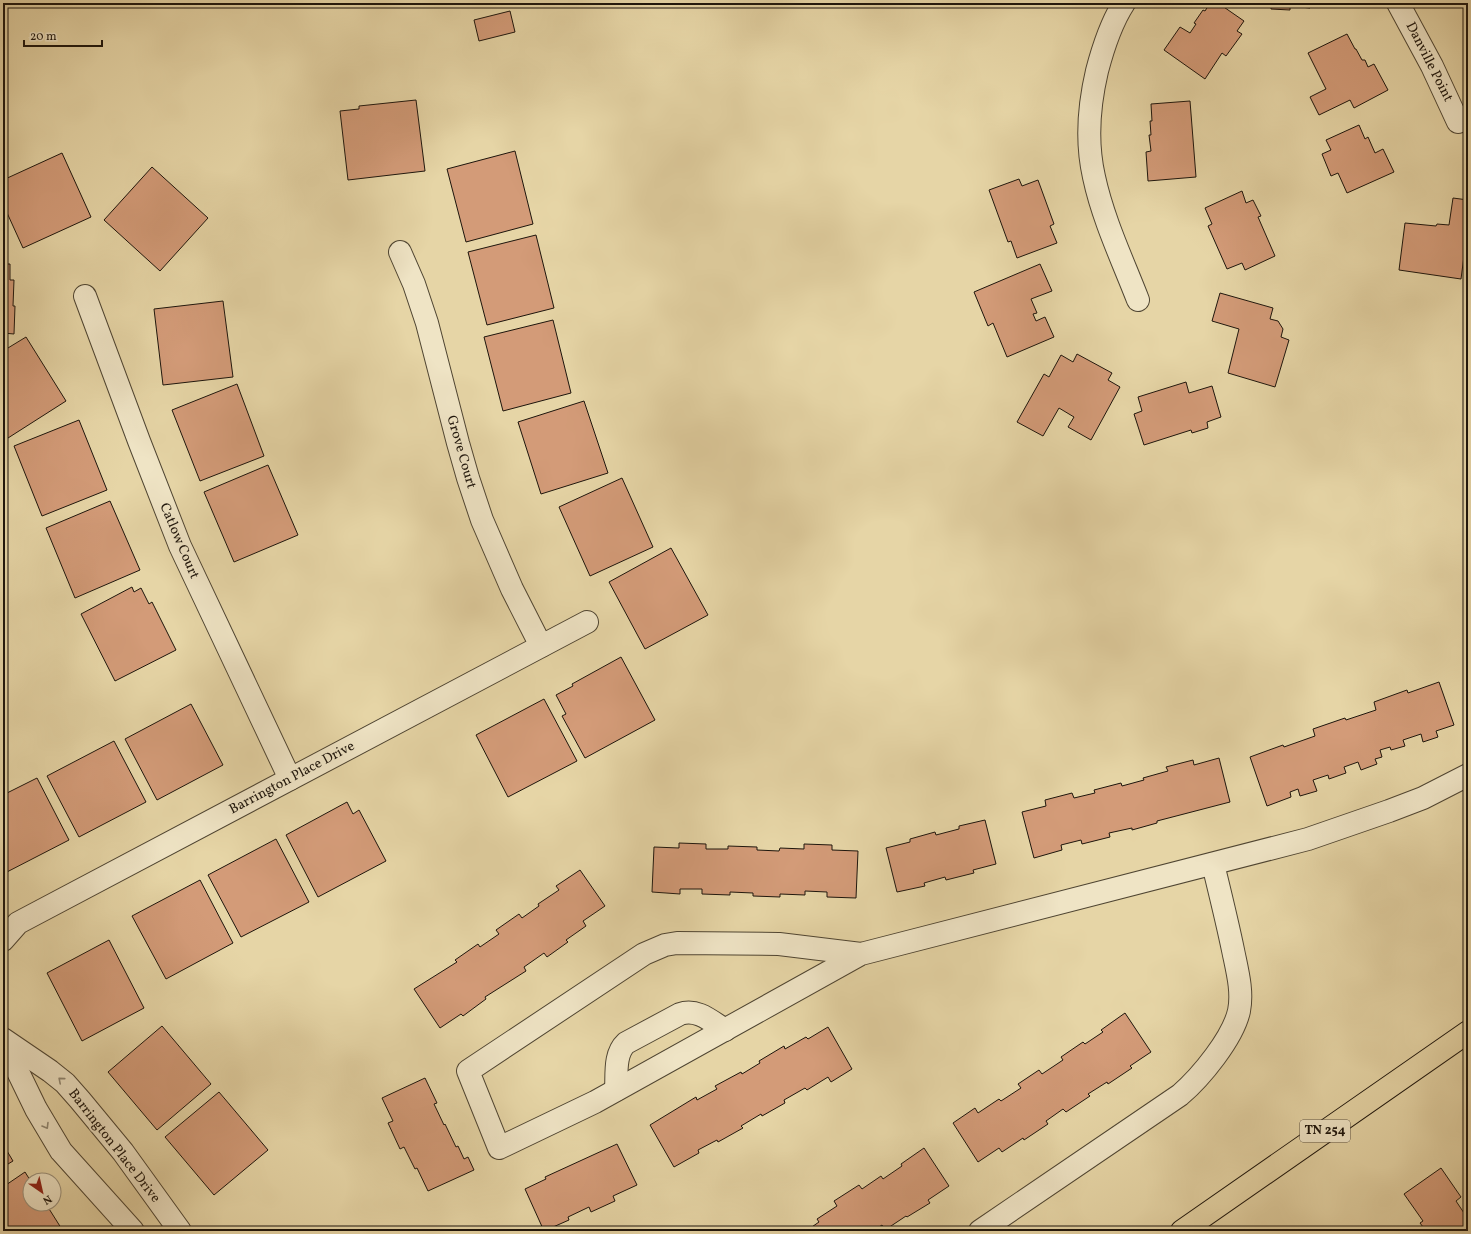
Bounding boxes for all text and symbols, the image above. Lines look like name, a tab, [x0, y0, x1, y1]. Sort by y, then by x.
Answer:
street label: Danville Point	[1401, 19, 1457, 105]
scale bar	[24, 22, 102, 48]
text: 20 m	[30, 29, 57, 45]
street label: Grove Court	[441, 413, 481, 491]
street label: Catlow Court	[154, 500, 204, 582]
street label: Barrington Place Drive	[226, 737, 358, 819]
one-way arrow	[58, 1077, 65, 1084]
street label: Barrington Place Drive	[64, 1085, 165, 1207]
road number: TN 254	[1300, 1120, 1350, 1142]
one-way arrow	[41, 1122, 48, 1129]
north arrow	[22, 1172, 62, 1212]
text: N	[39, 1191, 54, 1208]

